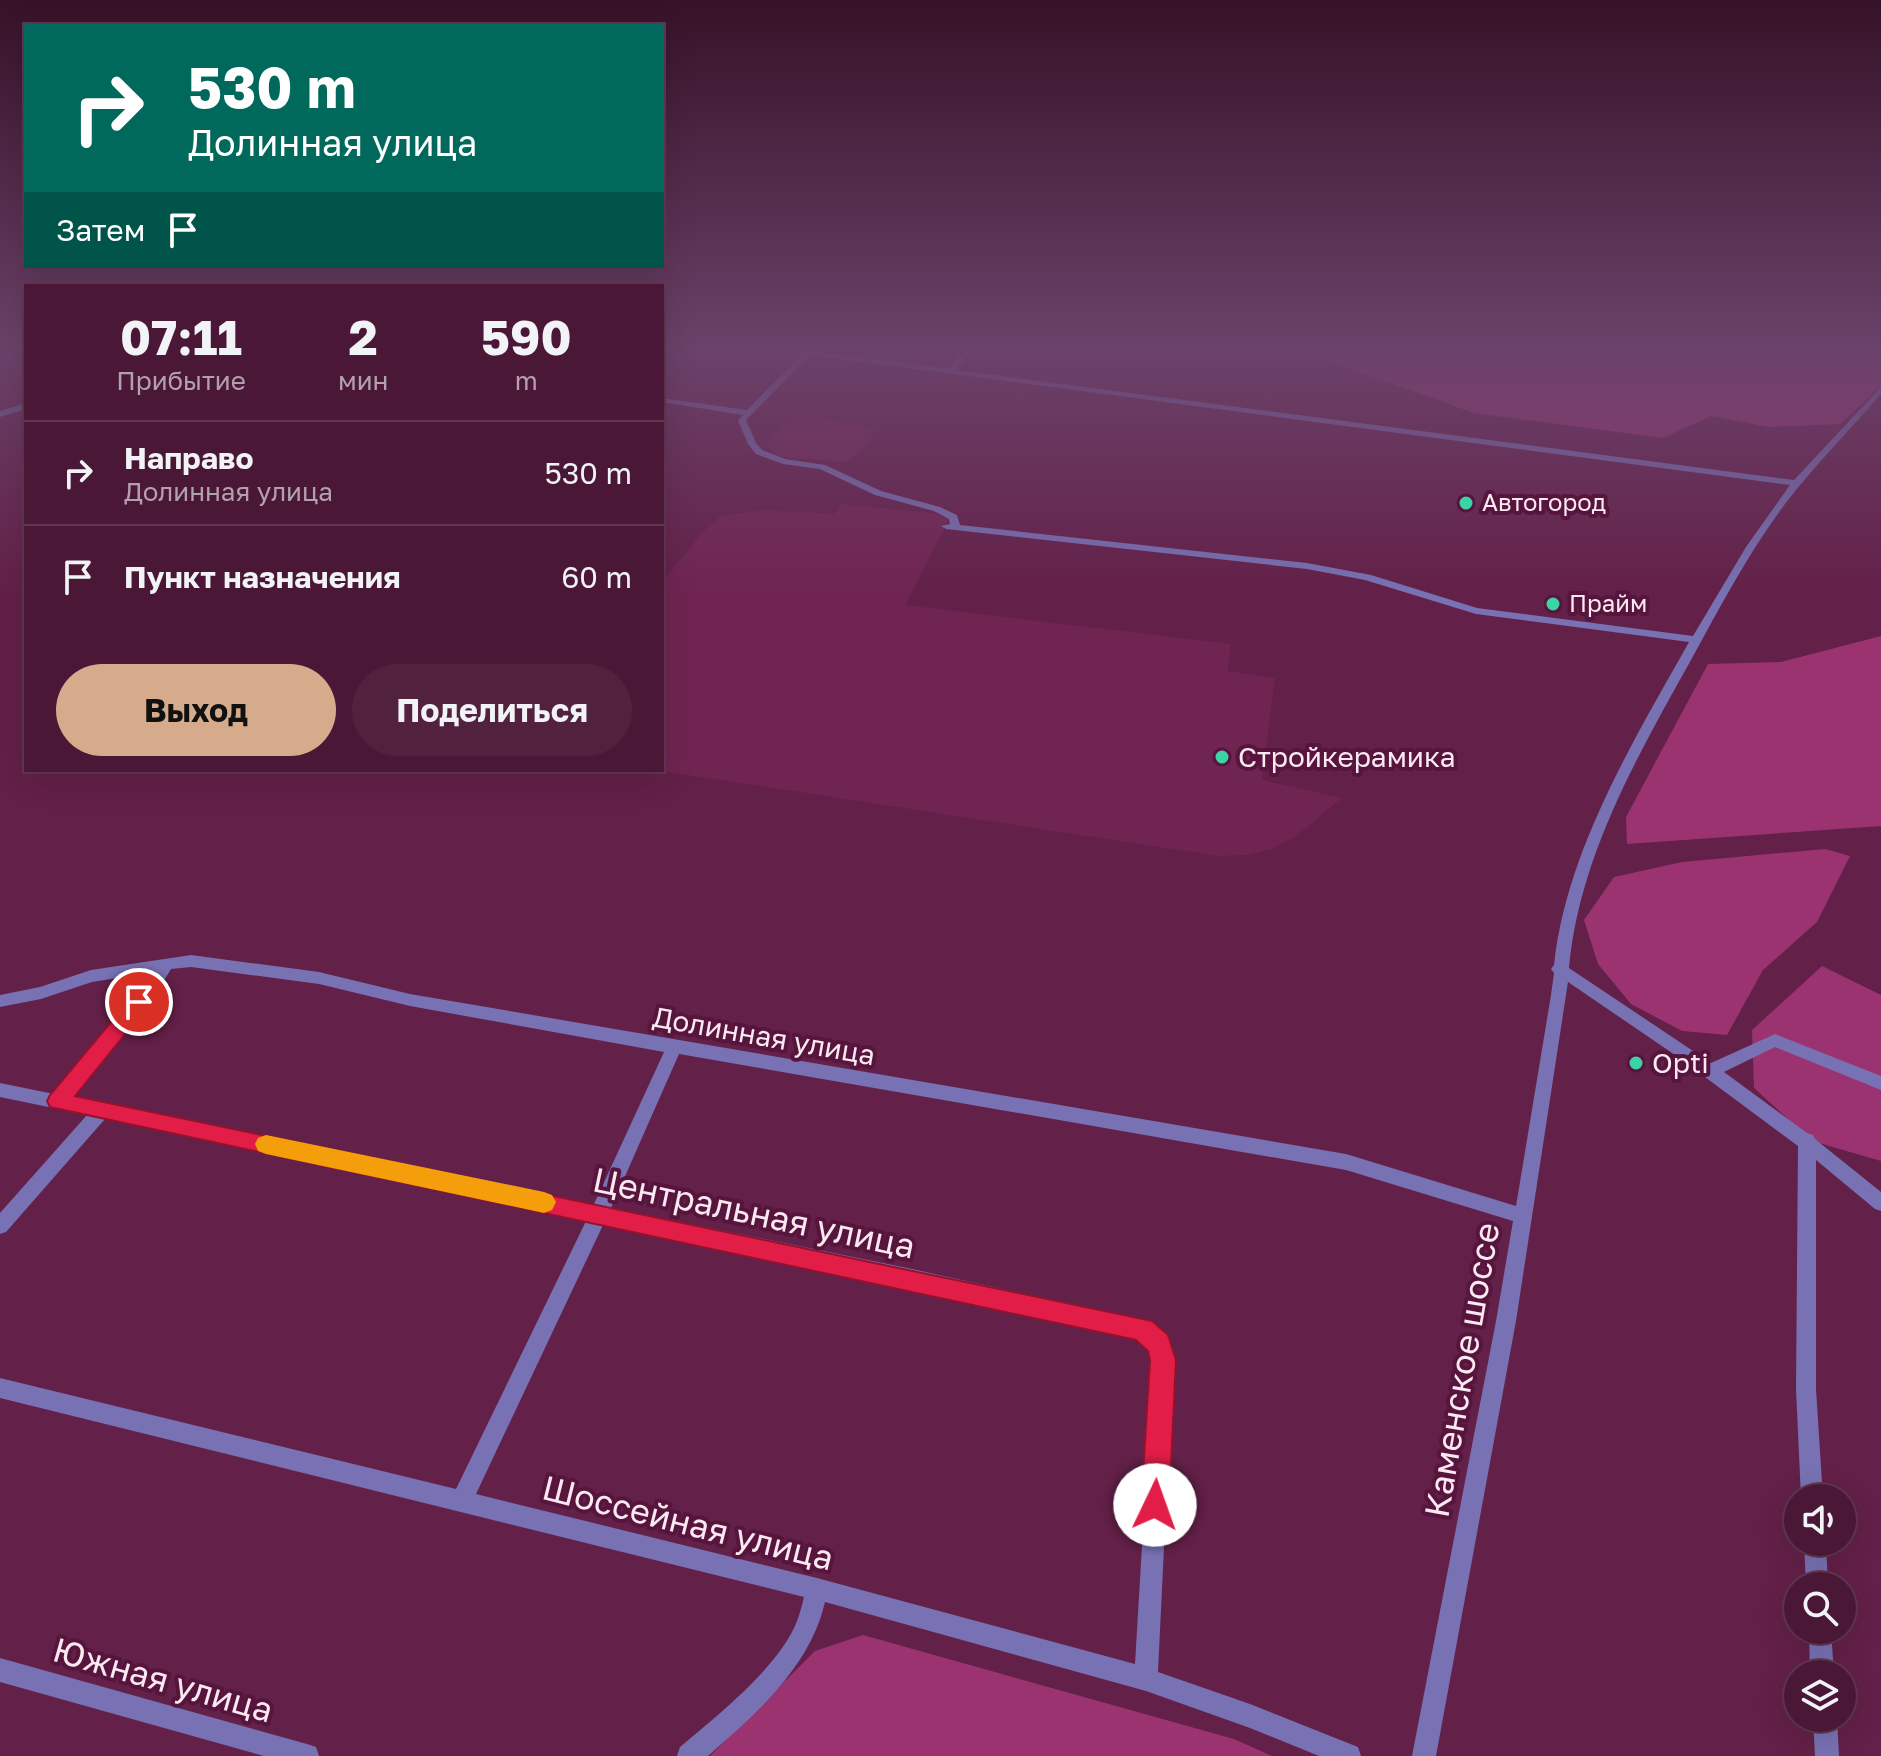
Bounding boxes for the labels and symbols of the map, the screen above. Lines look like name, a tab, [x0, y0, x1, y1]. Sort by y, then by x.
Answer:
place label: Автогород	[1482, 487, 1606, 516]
marker: Автогород	[1457, 494, 1475, 512]
place label: Прайм	[1569, 588, 1647, 617]
marker: Прайм	[1544, 595, 1562, 613]
place label: Стройкерамика	[1238, 740, 1456, 773]
marker: Стройкерамика	[1213, 748, 1231, 766]
pin	[105, 968, 173, 1036]
street label: Долинная улица	[650, 1000, 878, 1071]
place label: Opti	[1652, 1046, 1709, 1079]
marker: Opti	[1627, 1054, 1645, 1072]
street label: Центральная улица	[590, 1158, 919, 1266]
street label: Каменское шоссе	[1415, 1219, 1507, 1520]
position arrow	[1113, 1463, 1197, 1547]
street label: Шоссейная улица	[539, 1467, 838, 1578]
street label: Южная улица	[49, 1629, 278, 1729]

